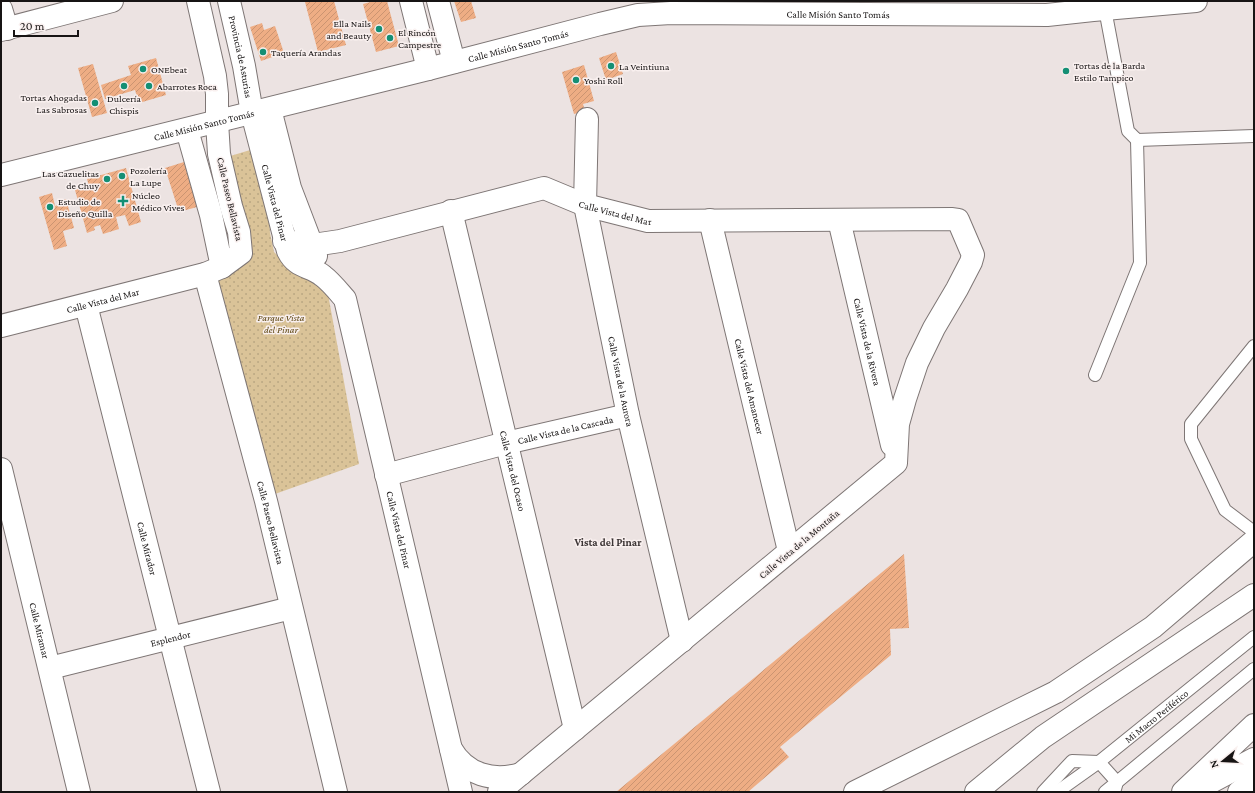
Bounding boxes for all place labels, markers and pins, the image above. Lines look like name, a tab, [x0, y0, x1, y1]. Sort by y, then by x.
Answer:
place label: Ella Nails and Beauty	[326, 18, 371, 41]
marker: Ella Nails and Beauty	[374, 24, 384, 34]
place label: El Rincón Campestre	[398, 27, 442, 50]
marker: El Rincón Campestre	[385, 33, 395, 43]
marker: Taquería Arandas	[258, 47, 268, 57]
place label: Taquería Arandas	[271, 47, 341, 58]
place label: Tortas de la Barda Estilo Tampico	[1074, 60, 1146, 83]
marker: La Veintiuna	[606, 61, 616, 71]
place label: La Veintiuna	[619, 61, 670, 72]
marker: ONEbeat	[138, 64, 148, 74]
place label: ONEbeat	[151, 64, 188, 75]
marker: Tortas de la Barda Estilo Tampico	[1061, 66, 1071, 76]
marker: Yoshi Roll	[571, 75, 581, 85]
place label: Yoshi Roll	[584, 75, 623, 86]
marker: Dulcería Chispis	[119, 81, 129, 91]
marker: Abarrotes Roca	[144, 81, 154, 91]
place label: Abarrotes Roca	[157, 81, 217, 92]
place label: Tortas Ahogadas Las Sabrosas	[20, 92, 87, 115]
place label: Dulcería Chispis	[107, 93, 141, 116]
marker: Tortas Ahogadas Las Sabrosas	[90, 98, 100, 108]
place label: Pozolería La Lupe	[130, 165, 167, 188]
place label: Las Cazuelitas de Chuy	[42, 168, 99, 191]
marker: Pozolería La Lupe	[117, 171, 127, 181]
marker: Las Cazuelitas de Chuy	[102, 174, 112, 184]
place label: Núcleo Médico Vives	[132, 190, 185, 213]
marker: Núcleo Médico Vives	[117, 195, 129, 207]
place label: Estudio de Diseño Quilla	[58, 196, 113, 219]
marker: Estudio de Diseño Quilla	[45, 202, 55, 212]

